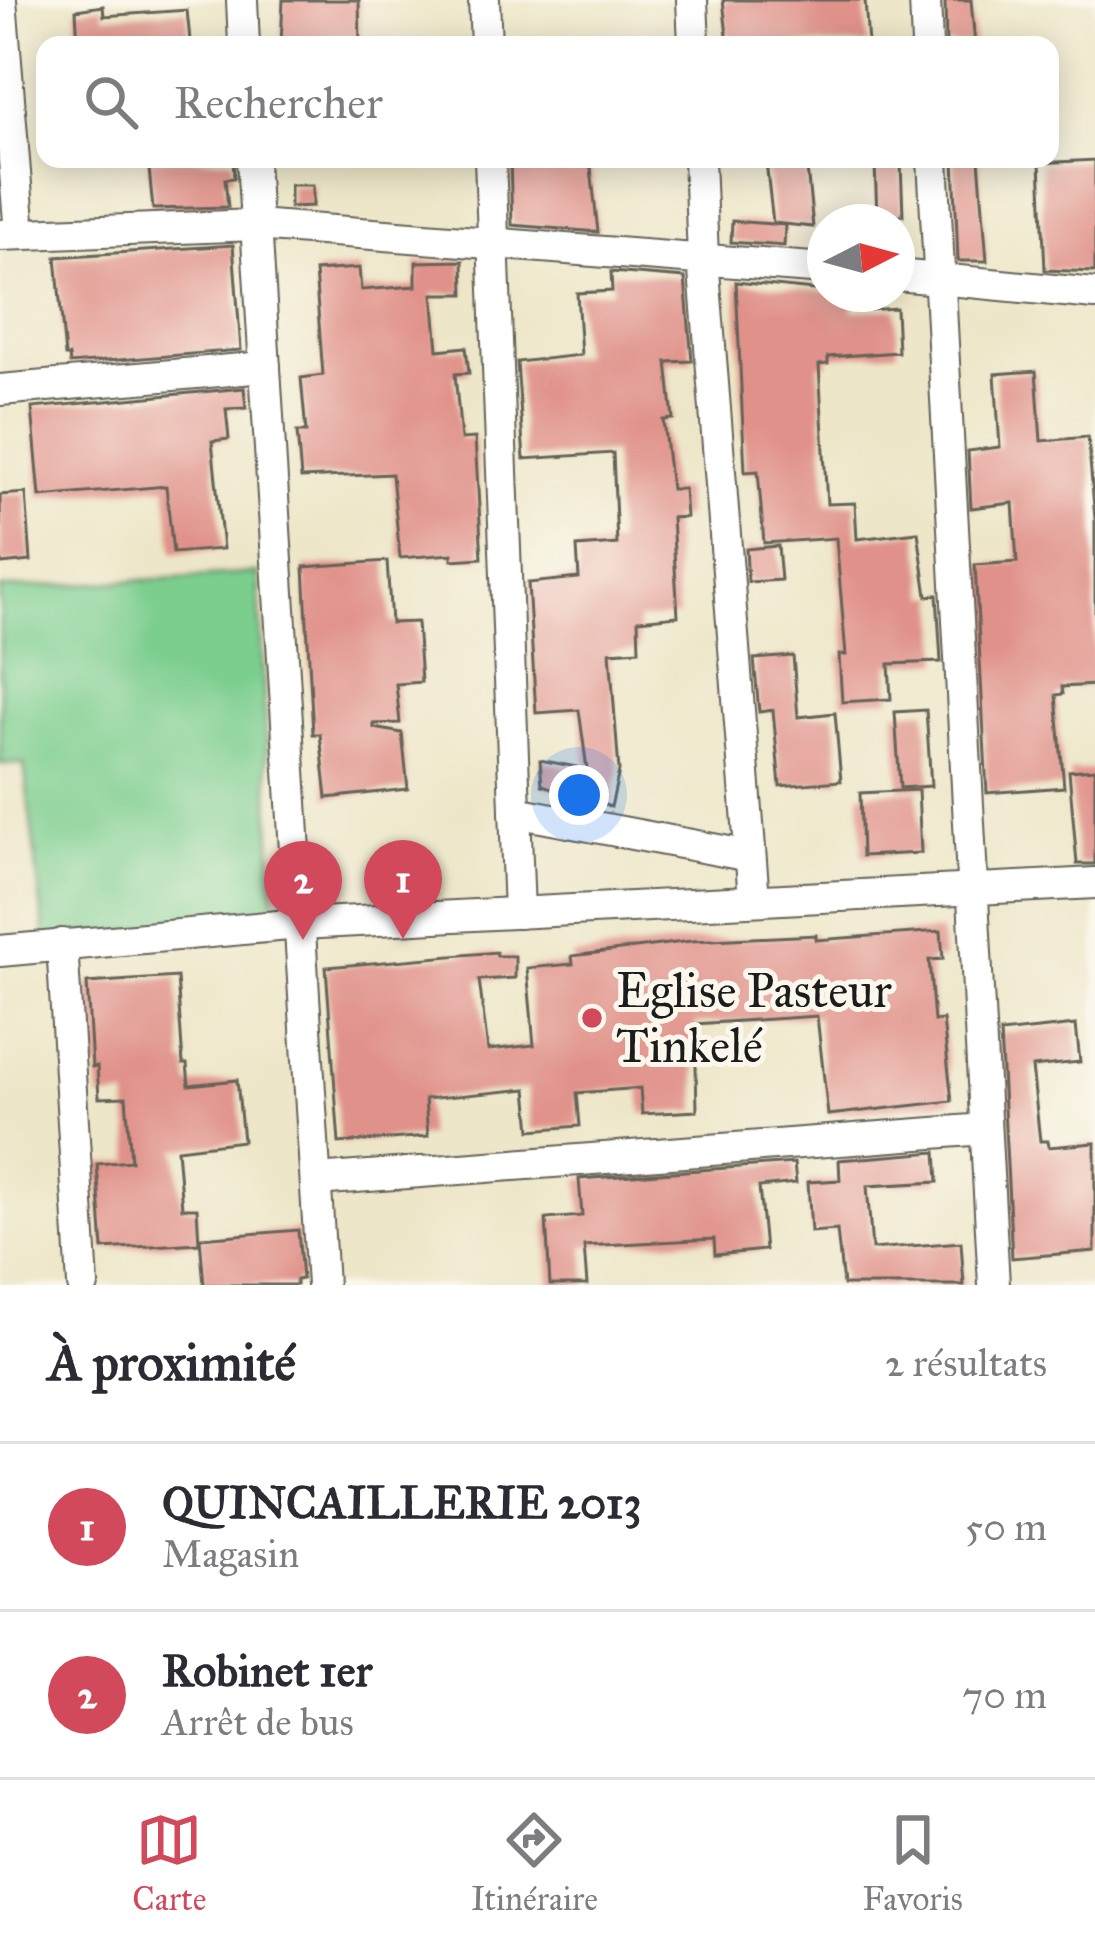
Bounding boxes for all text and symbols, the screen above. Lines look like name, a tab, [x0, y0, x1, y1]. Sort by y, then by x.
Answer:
search box	[36, 36, 1059, 168]
icon: search	[78, 69, 144, 135]
text: Rechercher	[174, 75, 383, 130]
north arrow	[807, 204, 915, 312]
your location	[549, 765, 609, 825]
pin: 1	[364, 840, 442, 939]
pin: 2	[264, 841, 342, 940]
place label: Eglise Pasteur Tinkelé	[616, 961, 892, 1075]
marker: Eglise Pasteur Tinkelé	[579, 1005, 605, 1031]
text: À proximité	[48, 1332, 296, 1394]
text: 2 résultats	[885, 1339, 1047, 1387]
text: QUINCAILLERIE 2013	[162, 1475, 642, 1530]
text: 1	[79, 1503, 95, 1551]
text: 50 m	[965, 1503, 1047, 1551]
text: Magasin	[162, 1530, 299, 1578]
text: Robinet 1er	[162, 1643, 372, 1698]
text: 2	[77, 1671, 97, 1719]
text: 70 m	[962, 1671, 1047, 1719]
text: Arrêt de bus	[162, 1698, 354, 1746]
tab: Carte	[132, 1807, 206, 1919]
tab: Itinéraire	[471, 1807, 598, 1919]
tab: Favoris	[862, 1807, 963, 1919]

